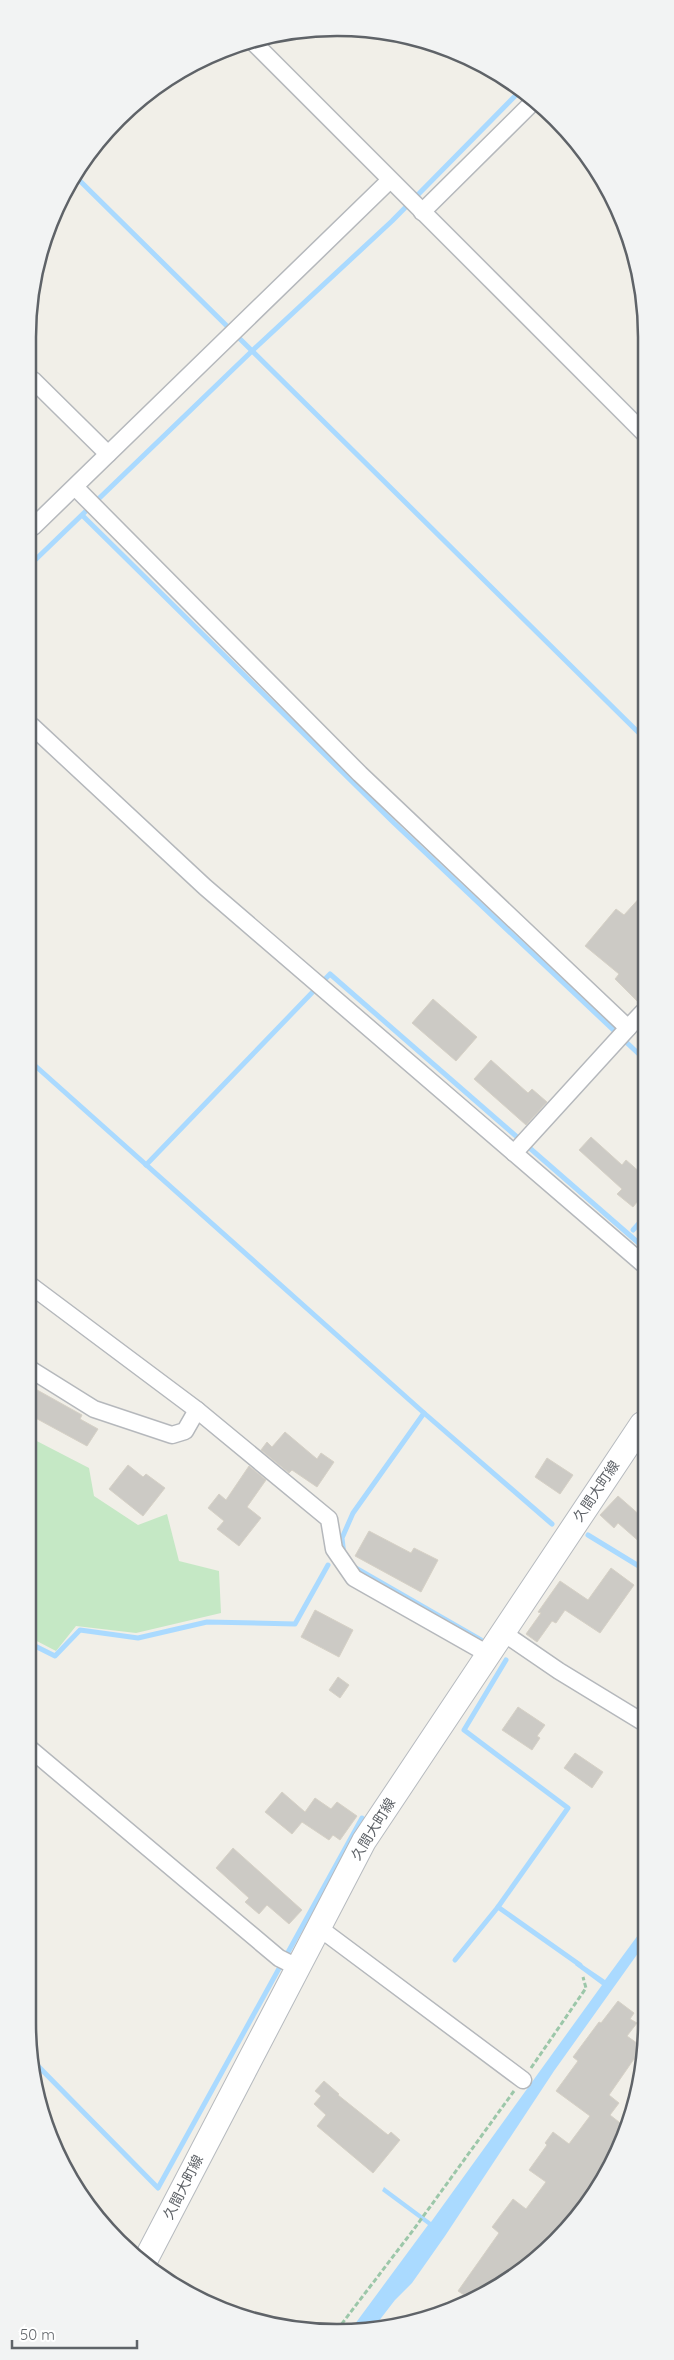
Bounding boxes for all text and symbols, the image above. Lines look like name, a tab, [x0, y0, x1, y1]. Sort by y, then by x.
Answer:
street label: 久間大町線	[569, 1457, 623, 1525]
street label: 久間大町線	[347, 1795, 399, 1863]
street label: 久間大町線	[159, 2152, 207, 2222]
scale bar	[12, 2318, 138, 2350]
text: 50 m	[20, 2325, 55, 2344]

